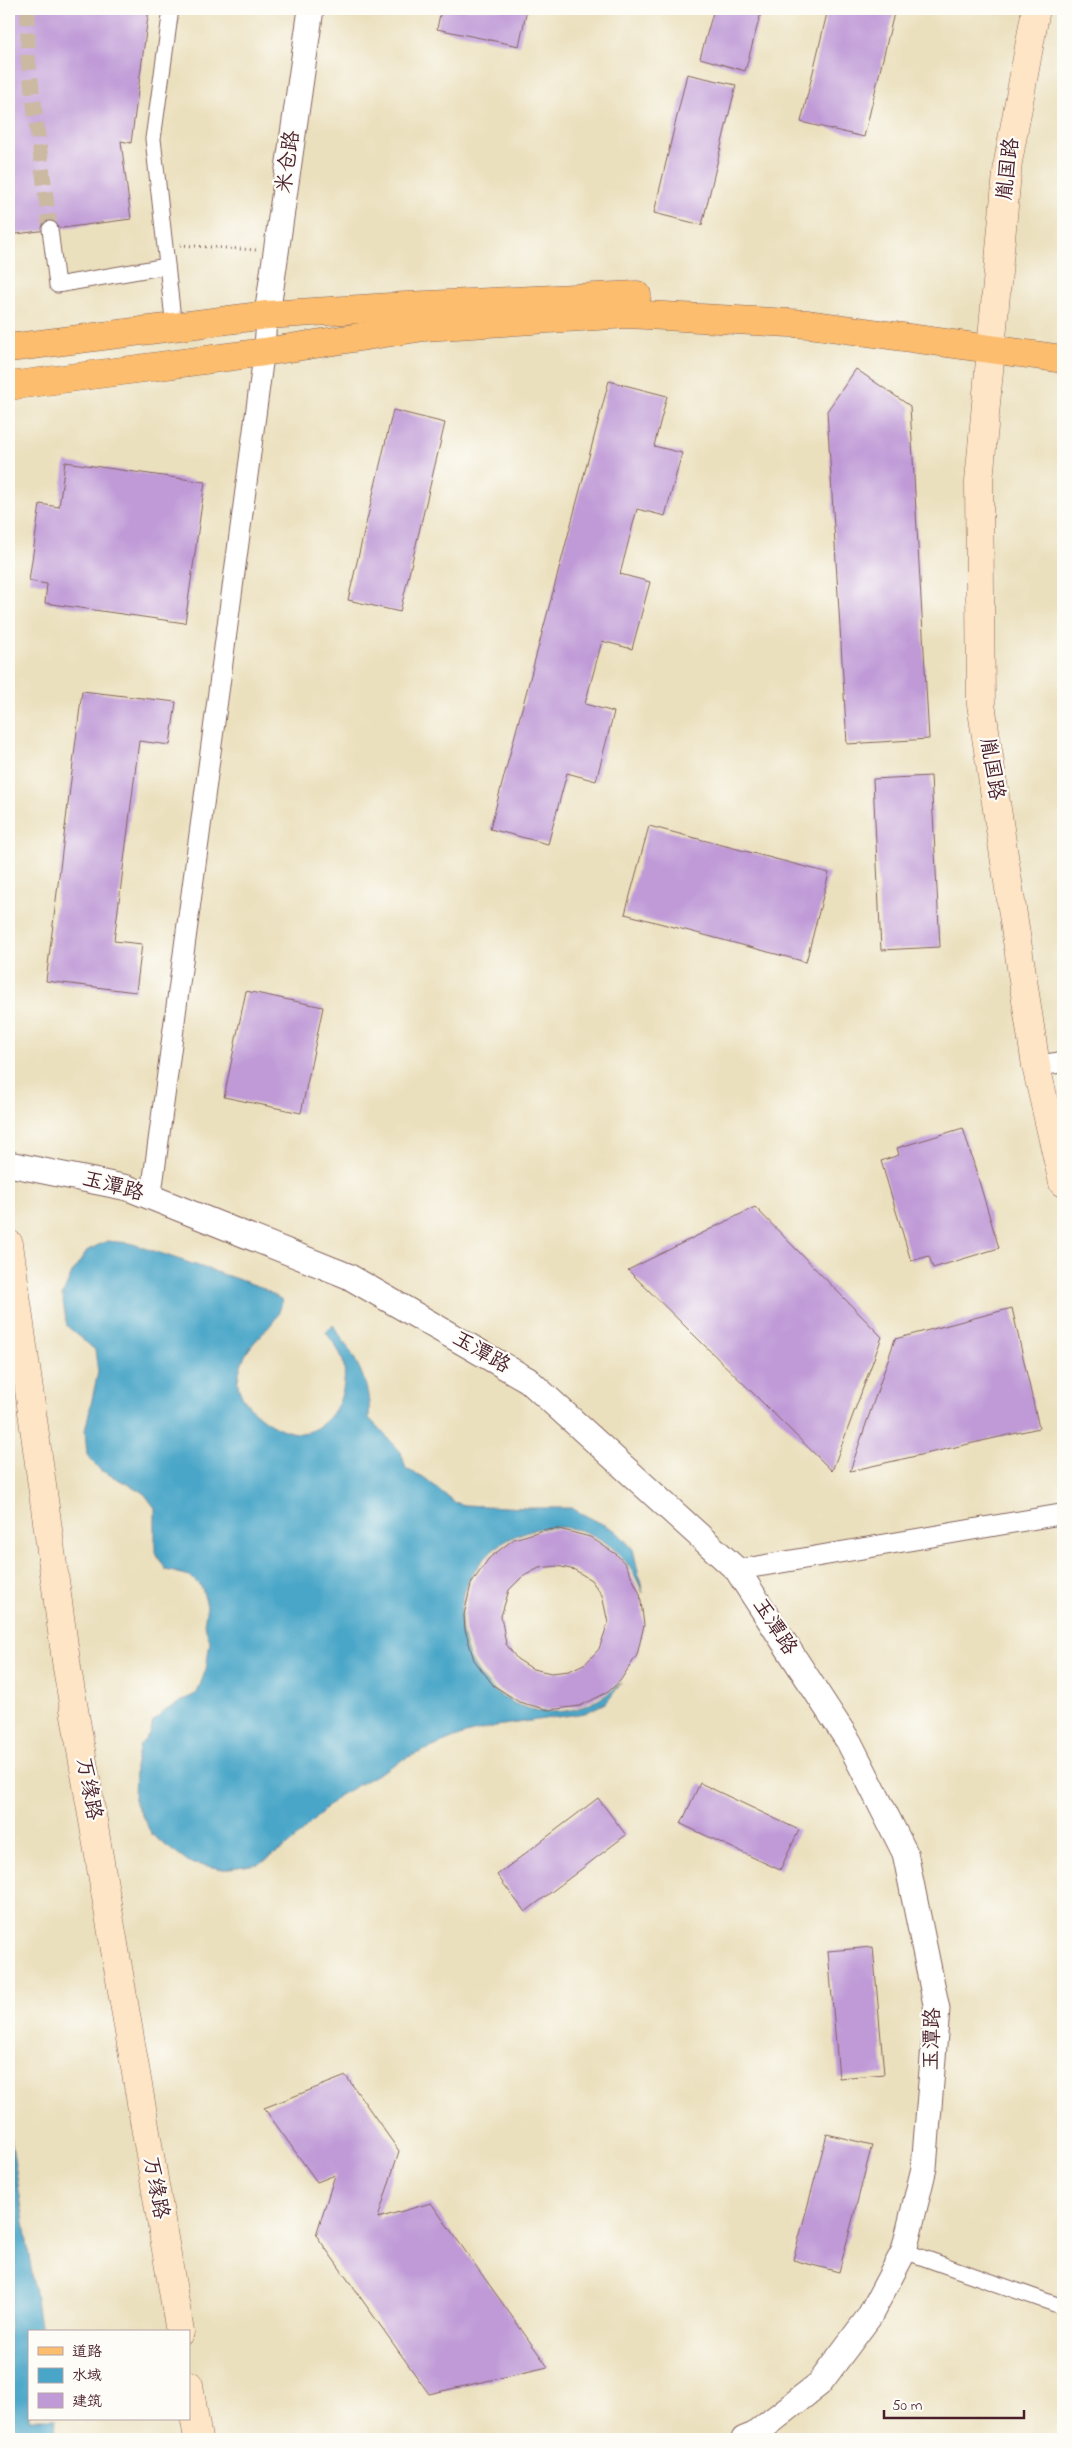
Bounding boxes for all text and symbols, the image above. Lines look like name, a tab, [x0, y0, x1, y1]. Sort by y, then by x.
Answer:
street label: 米仓路	[270, 129, 308, 195]
street label: 胤国路	[990, 136, 1028, 202]
street label: 胤国路	[971, 736, 1011, 802]
street label: 玉潭路	[79, 1164, 147, 1210]
street label: 玉潭路	[446, 1324, 516, 1382]
street label: 玉潭路	[744, 1592, 804, 1662]
street label: 万缘路	[68, 1755, 108, 1823]
street label: 玉潭路	[917, 2007, 949, 2071]
street label: 万缘路	[135, 2154, 175, 2222]
legend	[28, 2330, 190, 2420]
text: 道路	[72, 2341, 102, 2363]
text: 水域	[72, 2365, 102, 2387]
scale bar	[884, 2388, 1024, 2420]
text: 建筑	[72, 2391, 102, 2413]
text: 50 m	[892, 2395, 923, 2417]

